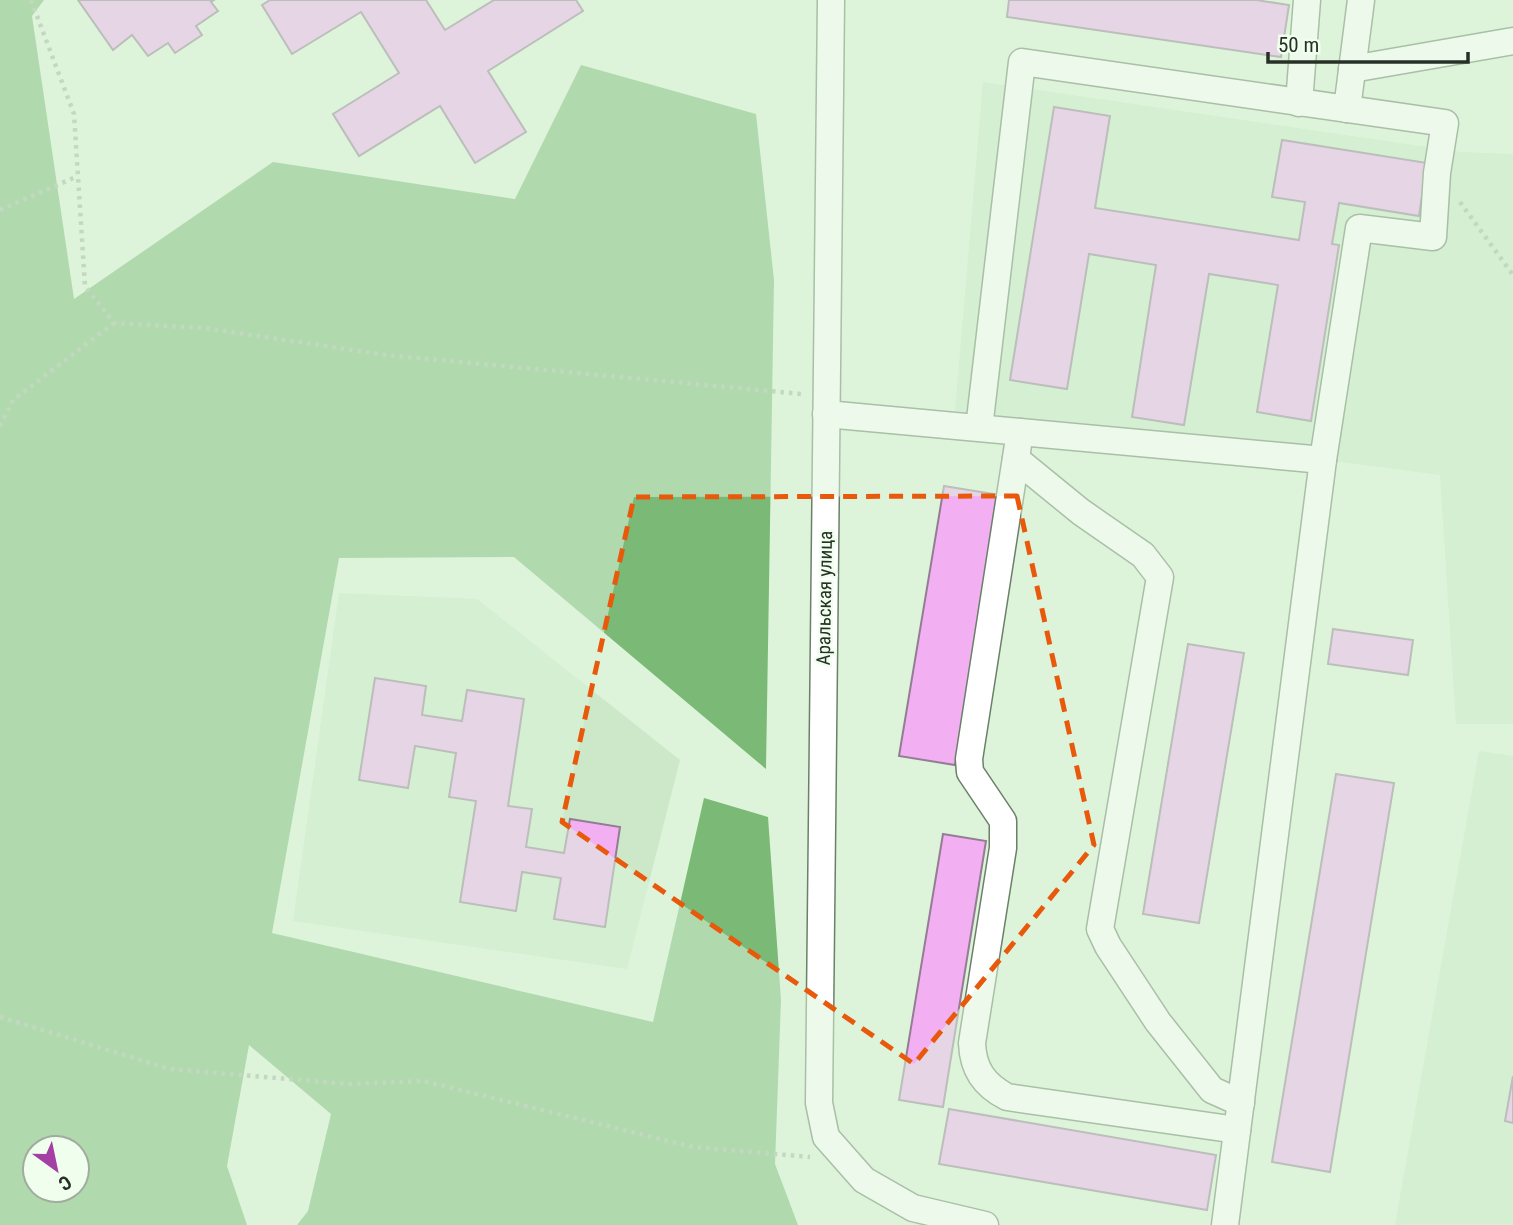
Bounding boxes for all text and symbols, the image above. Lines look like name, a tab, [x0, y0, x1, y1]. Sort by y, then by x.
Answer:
scale bar	[1268, 21, 1468, 65]
text: 50 m	[1278, 33, 1319, 57]
street label: Аральская улица	[812, 530, 837, 666]
north arrow	[21, 1134, 91, 1204]
text: С	[54, 1170, 76, 1196]

